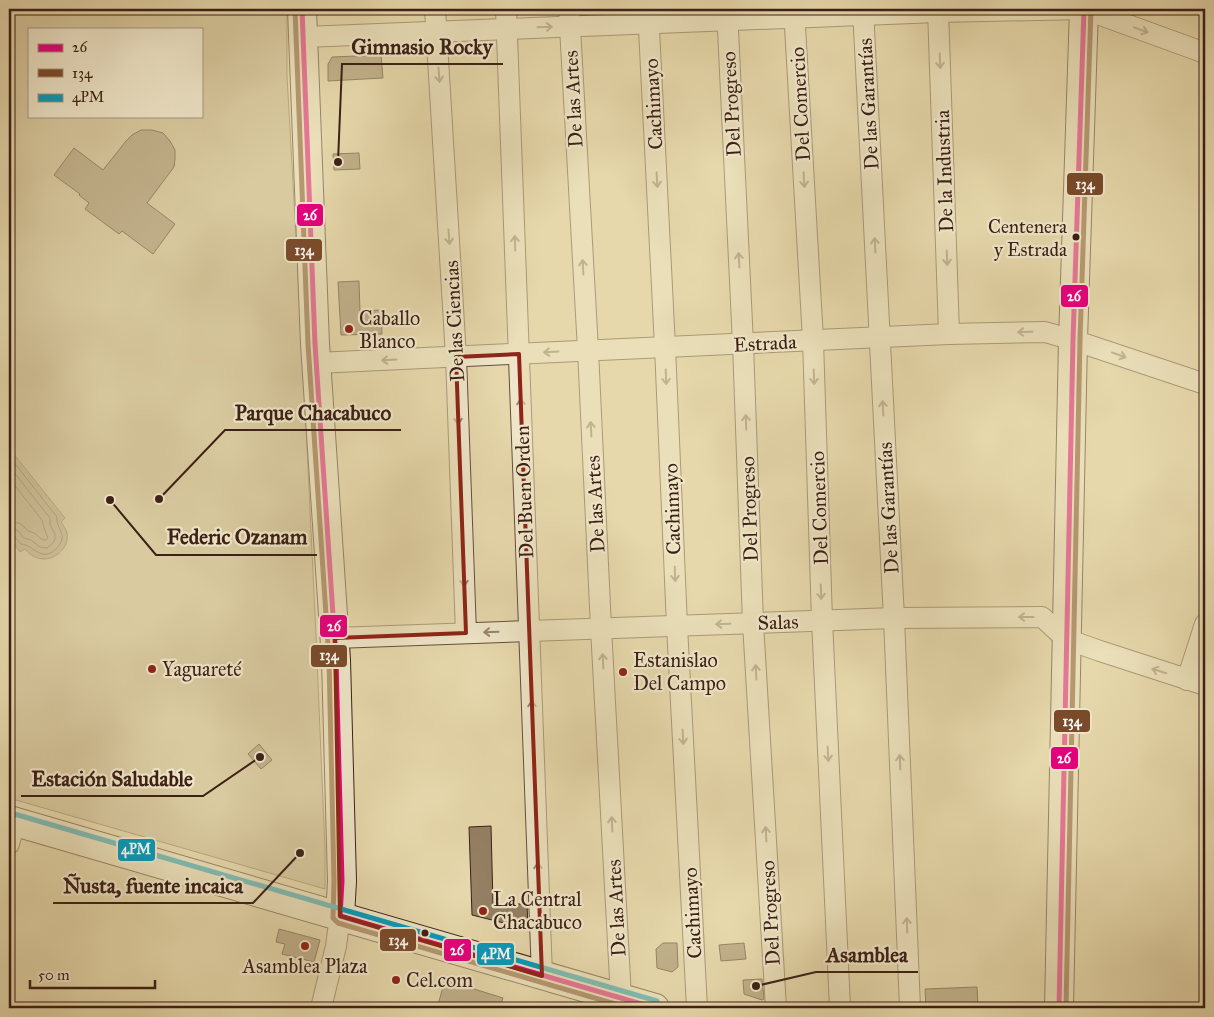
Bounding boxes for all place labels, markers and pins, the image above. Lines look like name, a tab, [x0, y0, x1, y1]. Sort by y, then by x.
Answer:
callout: Gimnasio Rocky	[342, 28, 503, 64]
place label: Centenera y Estrada	[988, 215, 1068, 261]
marker: Centenera y Estrada	[1071, 232, 1081, 242]
place label: Caballo Blanco	[359, 306, 420, 353]
marker: Caballo Blanco	[343, 323, 355, 335]
callout: Parque Chacabuco	[225, 394, 401, 430]
callout: Federic Ozanam	[156, 519, 317, 555]
place label: Estanislao Del Campo	[633, 648, 726, 695]
place label: Yaguareté	[162, 657, 242, 682]
marker: Yaguareté	[146, 663, 158, 675]
marker: Estanislao Del Campo	[617, 666, 629, 678]
callout: Estación Saludable	[21, 760, 203, 796]
callout: Ñusta, fuente incaica	[53, 867, 253, 903]
place label: La Central Chacabuco	[493, 887, 582, 934]
marker: La Central Chacabuco	[477, 905, 489, 917]
unlabelled marker	[420, 928, 430, 938]
callout: Asamblea	[816, 936, 918, 972]
marker: Asamblea Plaza	[299, 940, 311, 952]
place label: Asamblea Plaza	[242, 954, 368, 978]
place label: Cel.com	[406, 968, 473, 992]
marker: Cel.com	[390, 974, 402, 986]

